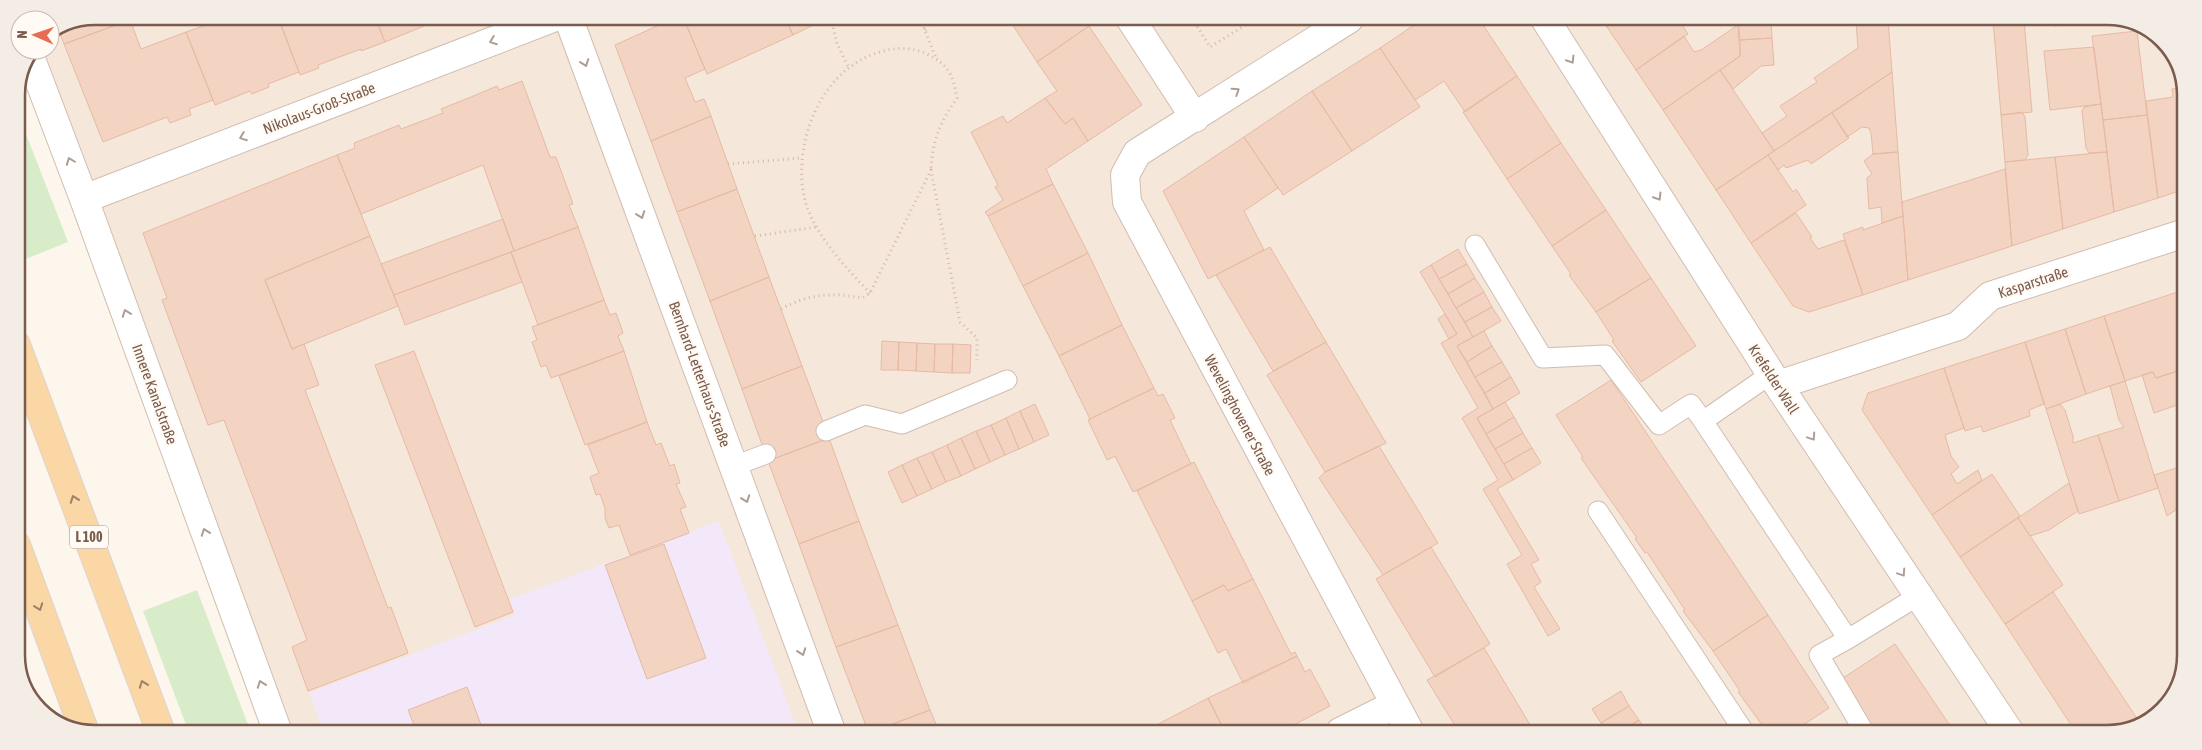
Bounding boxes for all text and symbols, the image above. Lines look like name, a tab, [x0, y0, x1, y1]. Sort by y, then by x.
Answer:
north arrow	[10, 10, 60, 60]
text: N	[14, 30, 30, 39]
one-way arrow	[489, 35, 498, 45]
one-way arrow	[1565, 55, 1574, 64]
one-way arrow	[579, 58, 589, 67]
street label: Nikolaus-Groß-Straße	[261, 79, 378, 137]
one-way arrow	[1230, 88, 1239, 98]
one-way arrow	[239, 131, 248, 141]
one-way arrow	[65, 157, 75, 165]
one-way arrow	[1652, 192, 1662, 201]
one-way arrow	[635, 211, 645, 219]
street label: Kasparstraße	[1996, 263, 2070, 301]
street label: Bernhard-Letterhaus-Straße	[666, 299, 734, 449]
one-way arrow	[122, 309, 132, 318]
street label: Krefelder Wall	[1745, 341, 1803, 417]
street label: Innere Kanalstraße	[129, 342, 181, 447]
street label: Wevelinghovener Straße	[1201, 352, 1279, 478]
one-way arrow	[1806, 432, 1815, 441]
one-way arrow	[70, 495, 80, 504]
one-way arrow	[740, 495, 750, 503]
road number: L 100	[70, 526, 108, 548]
one-way arrow	[201, 528, 211, 536]
one-way arrow	[1896, 567, 1905, 576]
one-way arrow	[33, 603, 43, 611]
one-way arrow	[796, 647, 806, 656]
one-way arrow	[139, 680, 149, 689]
one-way arrow	[257, 680, 267, 689]

